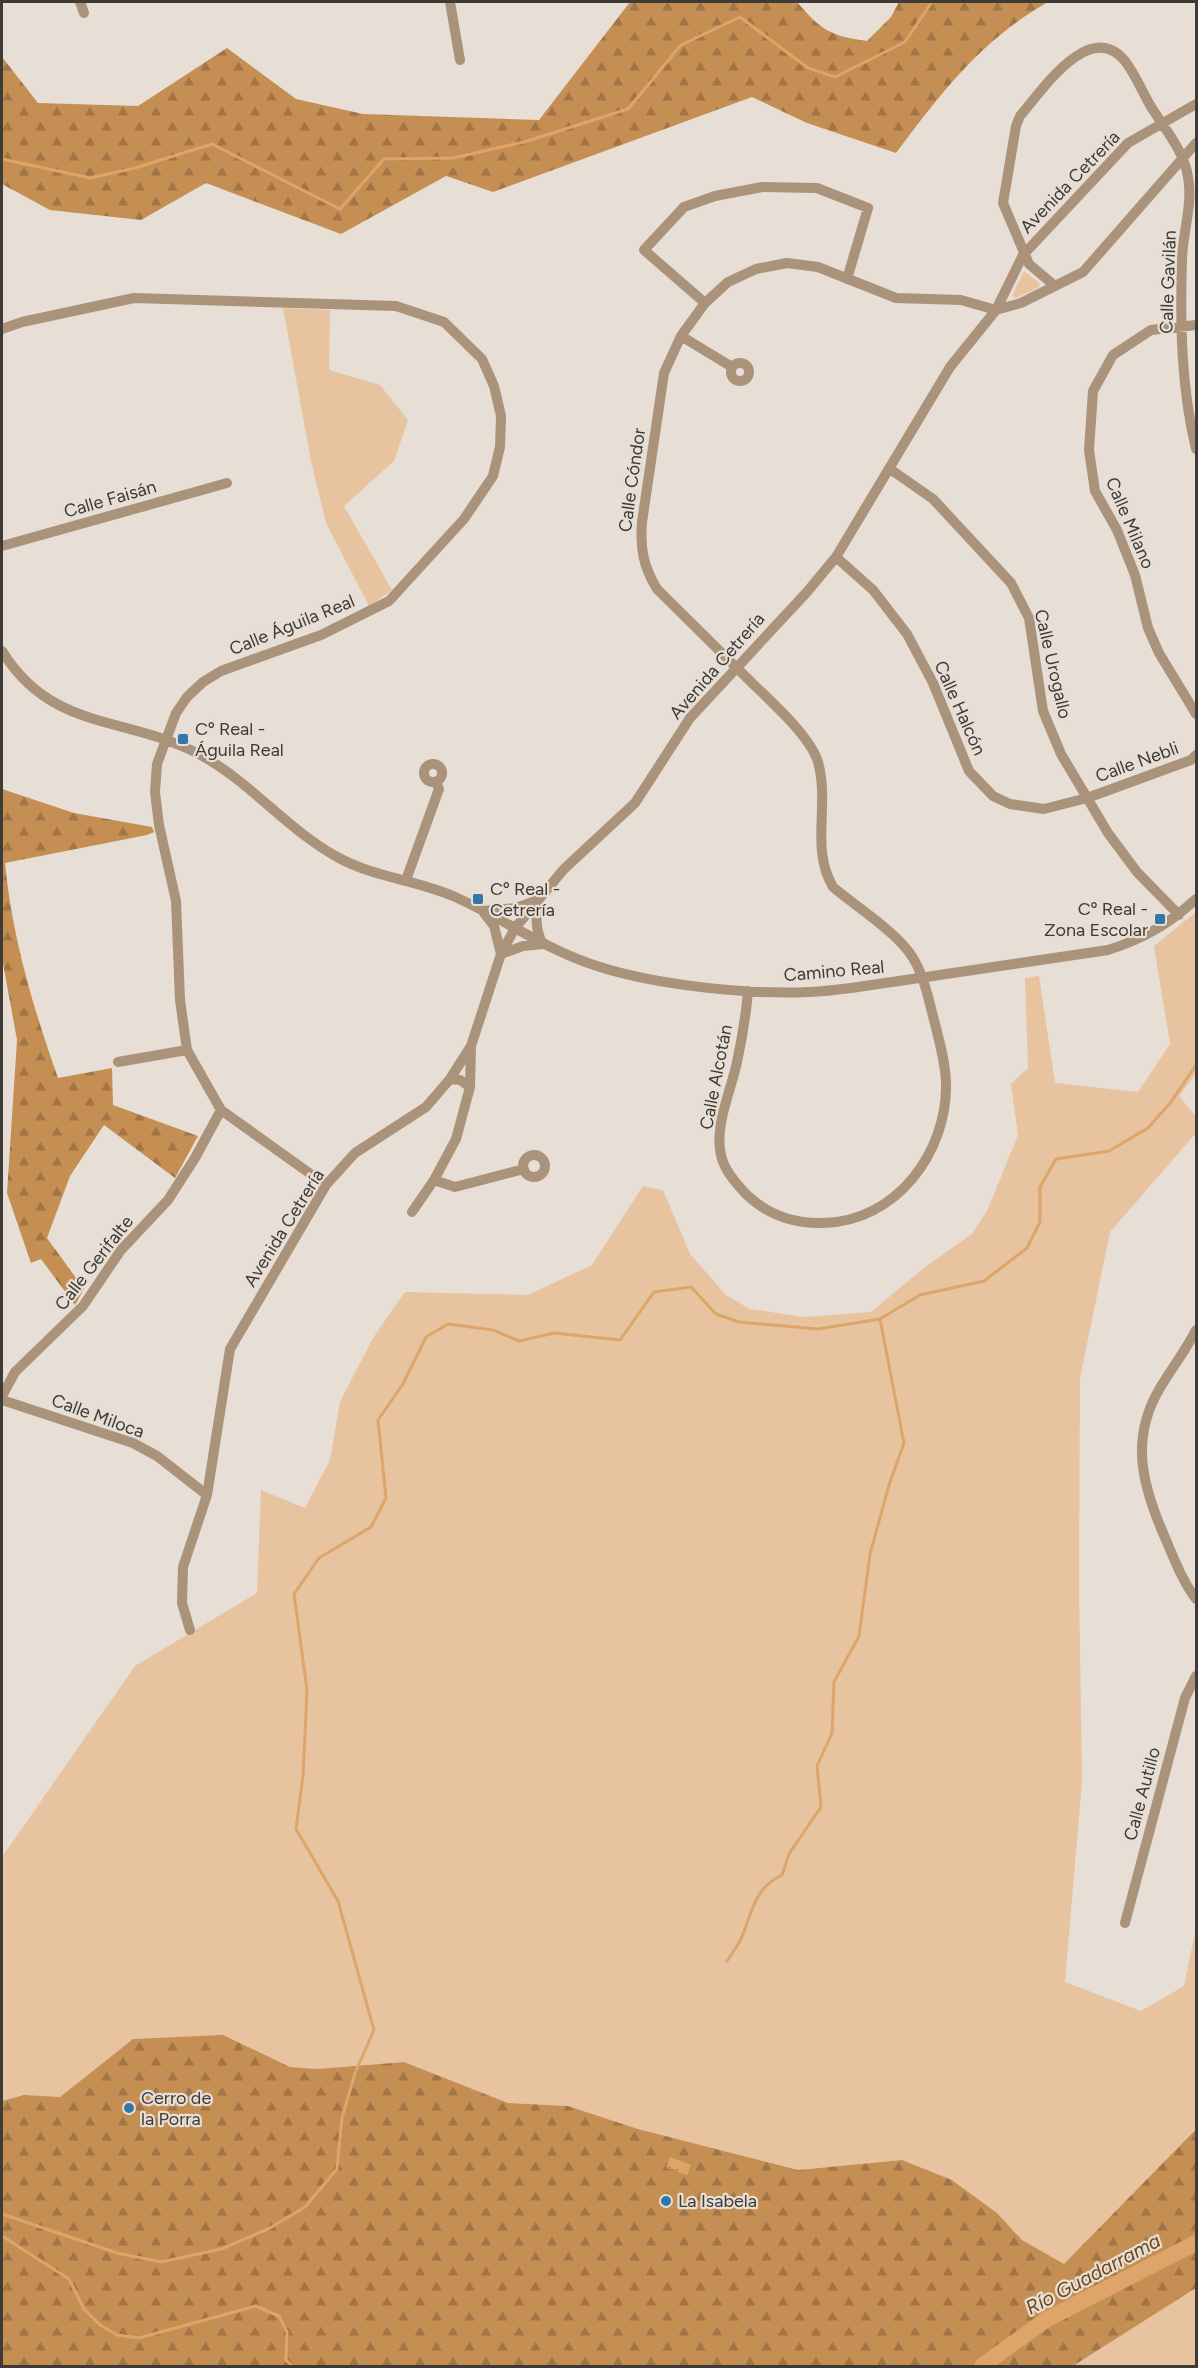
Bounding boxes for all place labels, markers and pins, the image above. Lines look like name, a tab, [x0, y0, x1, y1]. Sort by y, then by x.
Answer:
place label: Cº Real - Águila Real	[195, 718, 284, 761]
marker: Cº Real - Águila Real	[176, 732, 190, 746]
place label: Cº Real - Cetrería	[490, 878, 560, 921]
marker: Cº Real - Cetrería	[471, 892, 485, 906]
place label: Cº Real - Zona Escolar	[1044, 898, 1148, 941]
marker: Cº Real - Zona Escolar	[1153, 912, 1167, 926]
place label: Cerro de la Porra	[141, 2087, 211, 2130]
marker: Cerro de la Porra	[122, 2101, 136, 2115]
place label: La Isabela	[678, 2190, 757, 2212]
marker: La Isabela	[659, 2194, 673, 2208]

